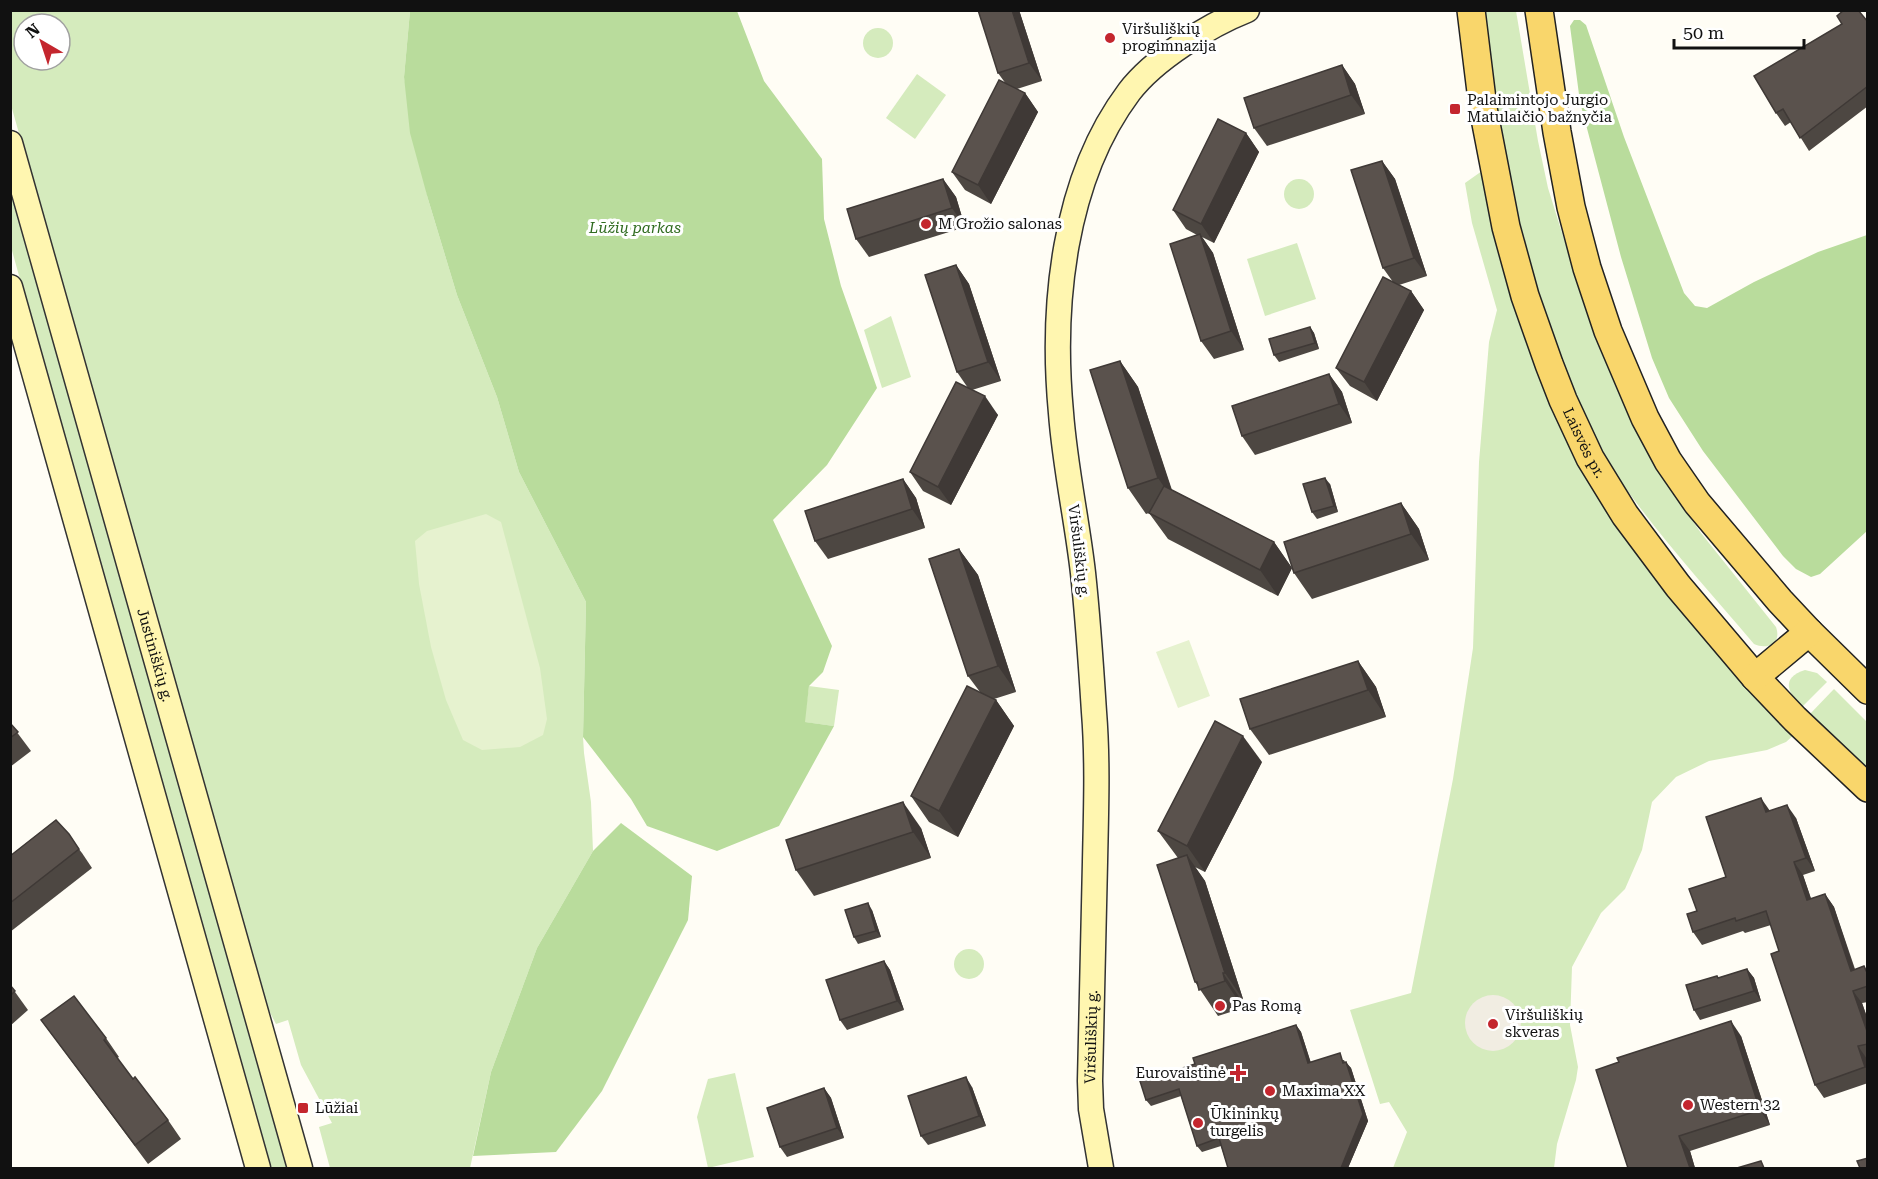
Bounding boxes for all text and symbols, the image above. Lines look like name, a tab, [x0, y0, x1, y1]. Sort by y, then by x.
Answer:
north arrow	[12, 12, 72, 72]
scale bar	[1674, 12, 1804, 50]
text: N	[22, 19, 44, 42]
place label: Viršuliškių progimnazija	[1122, 20, 1216, 55]
text: 50 m	[1683, 22, 1724, 43]
marker: Viršuliškių progimnazija	[1103, 31, 1117, 45]
place label: Palaimintojo Jurgio Matulaičio bažnyčia	[1467, 91, 1612, 126]
marker: Palaimintojo Jurgio Matulaičio bažnyčia	[1448, 102, 1462, 116]
place label: M Grožio salonas	[938, 215, 1062, 233]
marker: M Grožio salonas	[919, 217, 933, 231]
park label: Lūžių parkas	[588, 219, 681, 237]
street label: Laisvės pr.	[1559, 405, 1609, 481]
street label: Viršuliškių g.	[1064, 503, 1094, 599]
street label: Justiniškių g.	[133, 606, 177, 704]
street label: Viršuliškių g.	[1081, 990, 1101, 1084]
place label: Pas Romą	[1232, 997, 1302, 1015]
marker: Pas Romą	[1213, 999, 1227, 1013]
place label: Viršuliškių skveras	[1505, 1006, 1584, 1041]
marker: Viršuliškių skveras	[1486, 1017, 1500, 1031]
place label: Eurovaistinė	[1135, 1064, 1226, 1082]
marker: Eurovaistinė	[1231, 1066, 1245, 1080]
place label: Maxima XX	[1282, 1082, 1366, 1100]
marker: Maxima XX	[1263, 1084, 1277, 1098]
place label: Western 32	[1700, 1096, 1780, 1114]
marker: Western 32	[1681, 1098, 1695, 1112]
place label: Lūžiai	[315, 1099, 359, 1117]
marker: Lūžiai	[296, 1101, 310, 1115]
place label: Ūkininkų turgelis	[1210, 1105, 1280, 1140]
marker: Ūkininkų turgelis	[1191, 1116, 1205, 1130]

